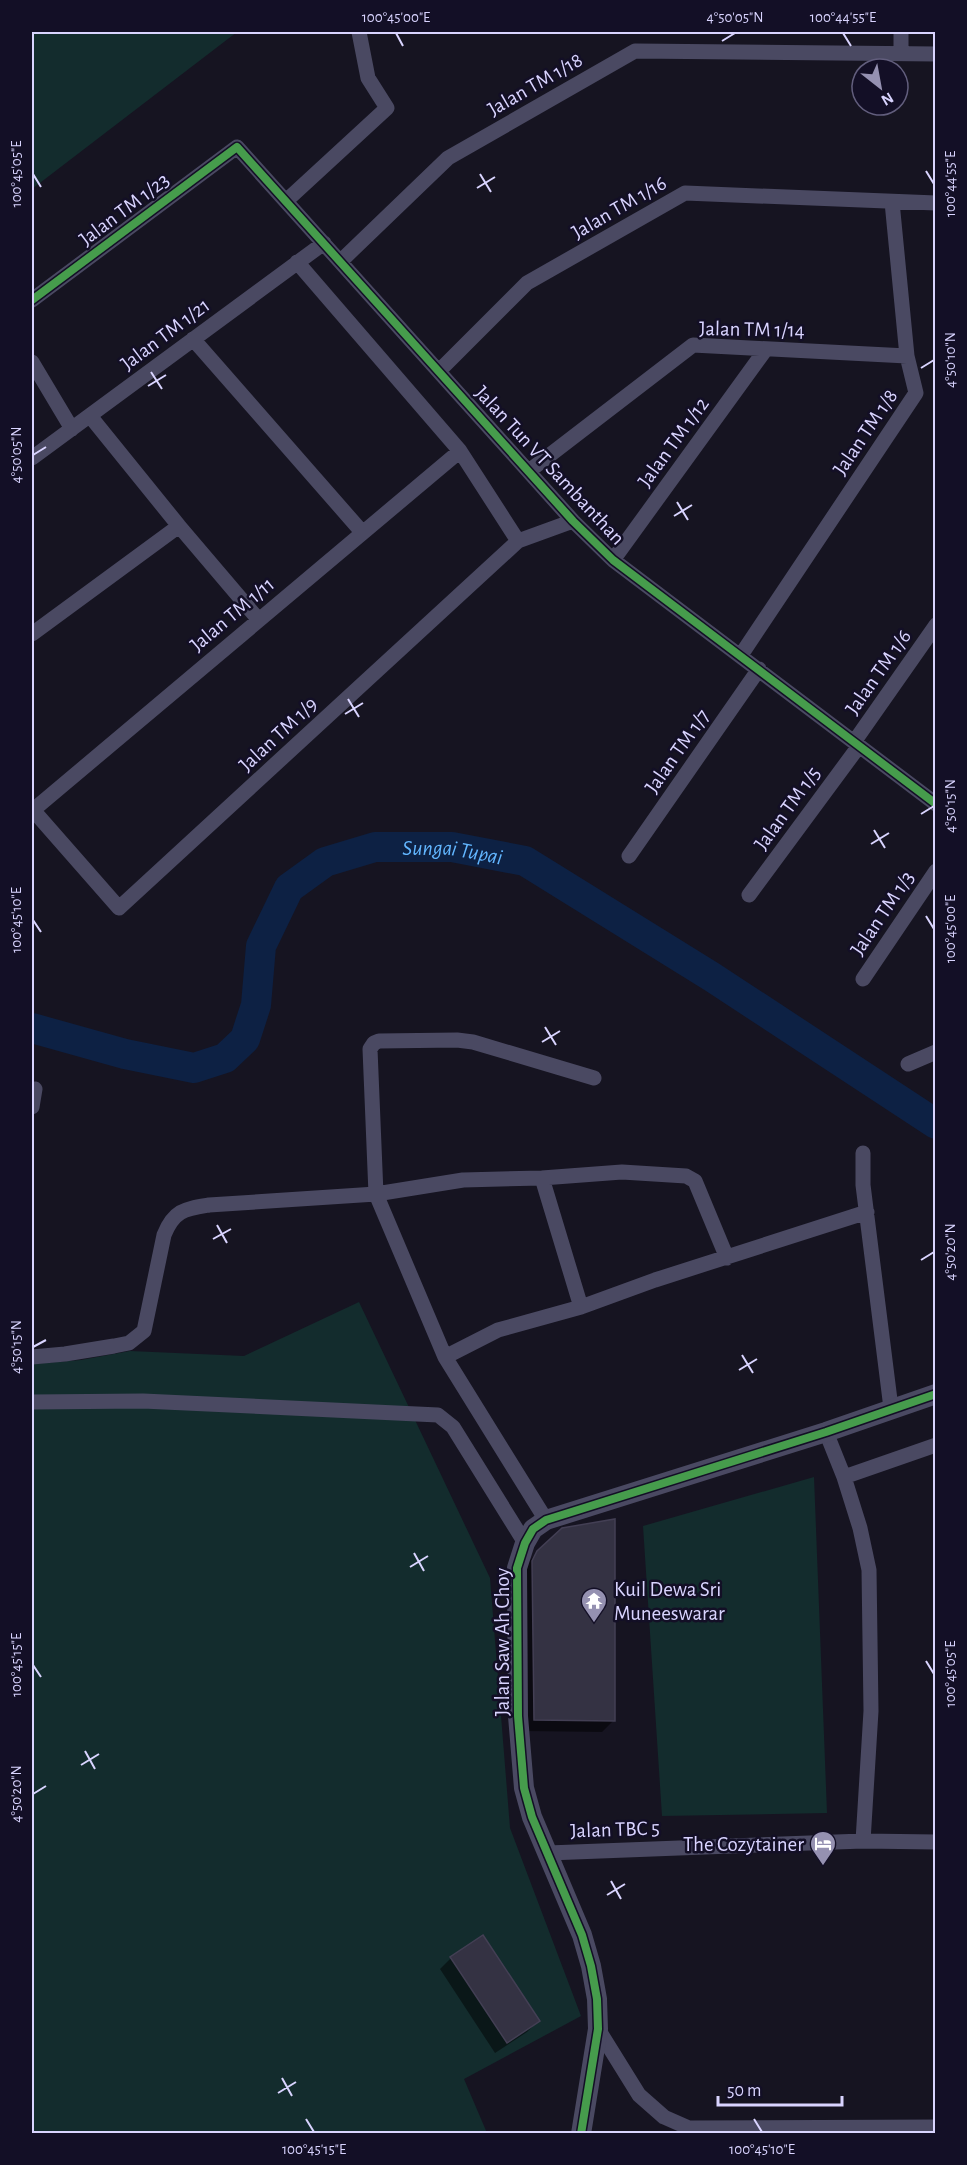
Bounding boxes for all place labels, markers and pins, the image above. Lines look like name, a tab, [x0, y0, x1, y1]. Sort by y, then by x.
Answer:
place label: Kuil Dewa Sri Muneeswarar	[614, 1579, 725, 1624]
temple icon: Kuil Dewa Sri Muneeswarar	[579, 1586, 609, 1624]
hotel icon: The Cozytainer	[808, 1829, 838, 1867]
place label: The Cozytainer	[683, 1834, 804, 1855]

